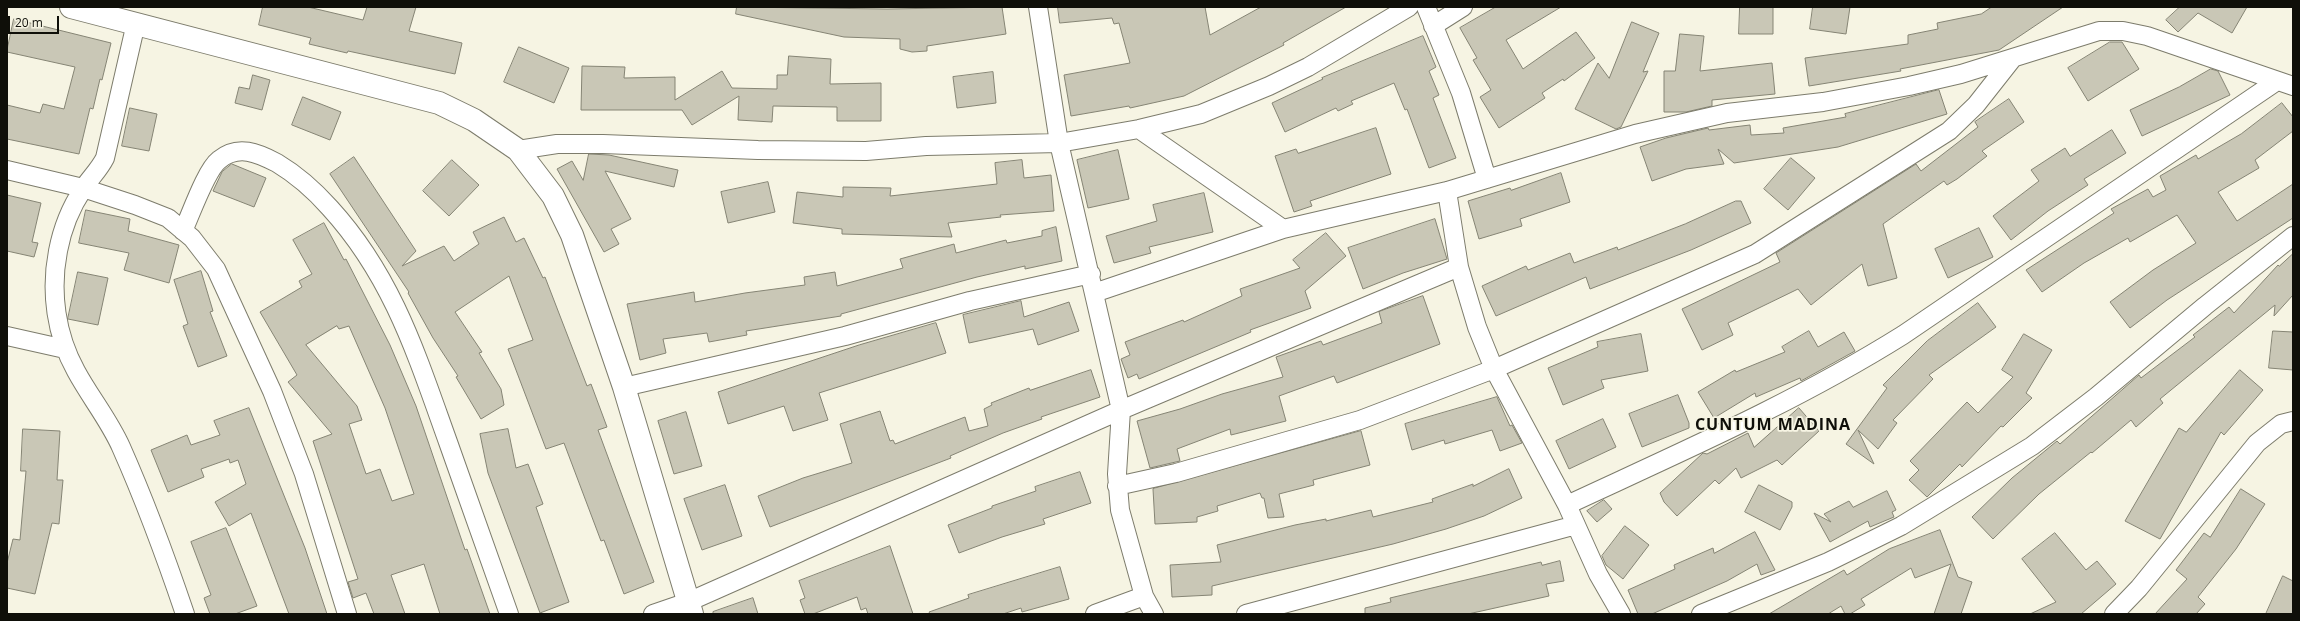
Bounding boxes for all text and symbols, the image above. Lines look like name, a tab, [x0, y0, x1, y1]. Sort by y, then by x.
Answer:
scale bar	[10, 8, 61, 34]
text: 20 m	[15, 14, 43, 31]
district label: CUNTUM MADINA	[1695, 415, 1851, 435]

